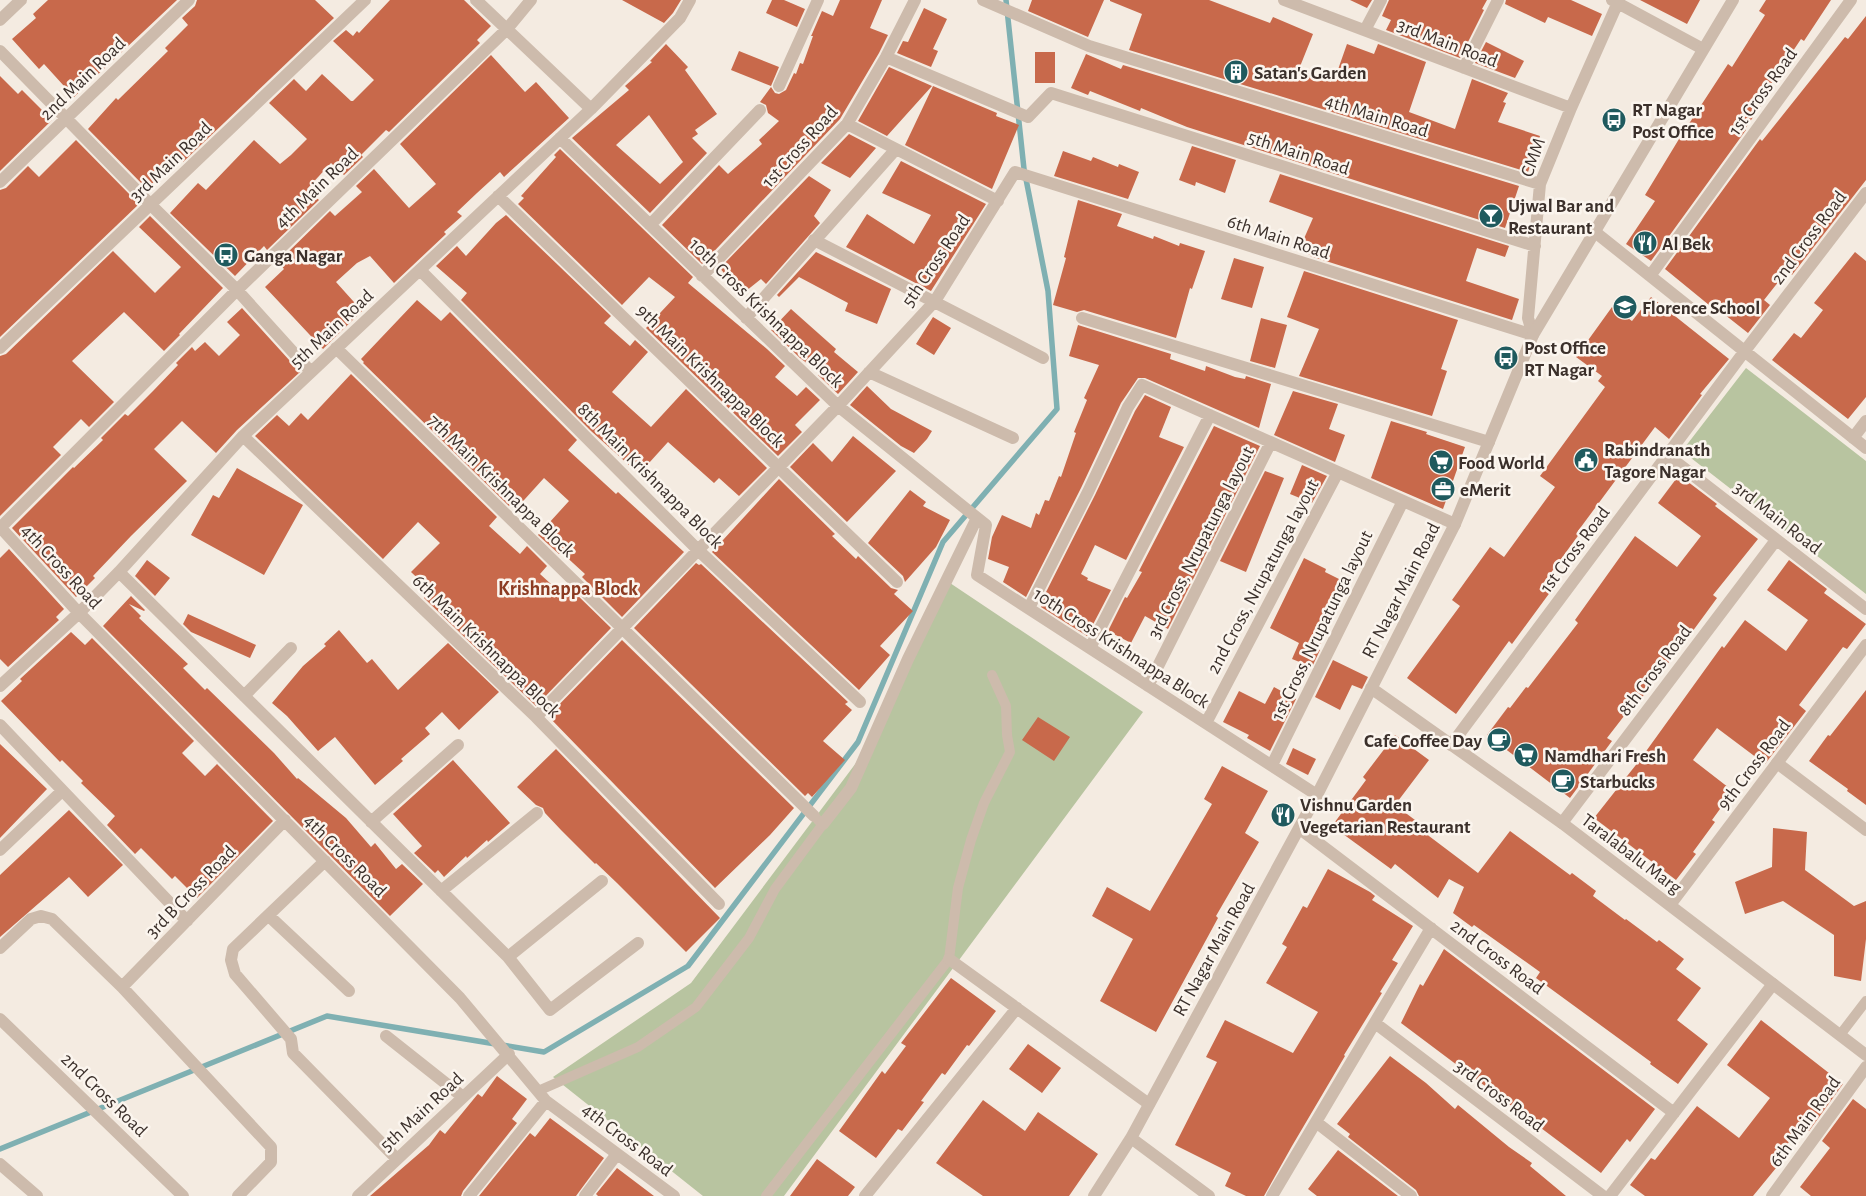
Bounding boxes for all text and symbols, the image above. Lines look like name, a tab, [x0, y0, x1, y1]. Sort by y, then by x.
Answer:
street label: 3rd Main Road	[1395, 16, 1500, 71]
street label: 2nd Main Road	[37, 34, 129, 124]
street label: 1st Cross Road	[1725, 45, 1801, 139]
building icon: Satan's Garden	[1223, 59, 1249, 85]
place label: Satan's Garden	[1254, 64, 1367, 83]
street label: 4th Main Road	[1323, 92, 1431, 141]
place label: RT Nagar Post Office	[1632, 101, 1714, 142]
street label: 1st Cross Road	[759, 102, 842, 192]
bus stop icon: RT Nagar Post Office	[1601, 107, 1627, 133]
street label: 3rd Main Road	[126, 118, 216, 206]
street label: 5th Main Road	[1245, 128, 1352, 179]
street label: CMM	[1518, 136, 1549, 179]
street label: 4th Main Road	[272, 144, 362, 232]
street label: 2nd Cross Road	[1768, 188, 1850, 288]
place label: Ujwal Bar and Restaurant	[1508, 197, 1614, 238]
bar icon: Ujwal Bar and Restaurant	[1478, 203, 1504, 229]
street label: 5th Cross Road	[898, 211, 974, 310]
street label: 6th Main Road	[1225, 212, 1332, 263]
restaurant icon: Al Bek	[1632, 230, 1658, 256]
street label: 10th Cross Krishnappa Block	[685, 235, 847, 392]
place label: Al Bek	[1662, 235, 1711, 254]
bus stop icon: Ganga Nagar	[213, 242, 239, 268]
place label: Ganga Nagar	[244, 247, 343, 266]
street label: 5th Main Road	[287, 286, 377, 372]
school or university icon: Florence School	[1612, 294, 1638, 320]
place label: Florence School	[1642, 299, 1760, 318]
street label: 9th Main Krishnappa Block	[633, 301, 788, 452]
place label: Post Office RT Nagar	[1524, 339, 1606, 380]
bus stop icon: Post Office RT Nagar	[1493, 345, 1519, 371]
street label: 8th Main Krishnappa Block	[574, 400, 727, 553]
street label: 7th Main Krishnappa Block	[424, 411, 578, 561]
place label: Rabindranath Tagore Nagar	[1604, 441, 1710, 482]
street label: 3rd Cross, Nrupatunga layout	[1145, 444, 1258, 642]
public building icon: Rabindranath Tagore Nagar	[1573, 447, 1599, 473]
supermarket icon: Food World	[1428, 449, 1454, 475]
place label: Food World	[1458, 454, 1545, 473]
street label: 2nd Cross, Nrupatunga layout	[1204, 476, 1323, 677]
office icon: eMerit	[1430, 476, 1456, 502]
street label: 3rd Main Road	[1730, 478, 1825, 558]
place label: eMerit	[1460, 481, 1511, 500]
street label: 1st Cross Road	[1537, 503, 1614, 597]
street label: RT Nagar Main Road	[1359, 520, 1444, 662]
street label: 4th Cross Road	[17, 521, 105, 613]
street label: 1st Cross, Nrupatunga layout	[1268, 528, 1377, 724]
street label: 6th Main Krishnappa Block	[409, 571, 564, 722]
district label: Krishnappa Block	[498, 579, 638, 599]
street label: 10th Cross Krishnappa Block	[1030, 584, 1213, 712]
street label: 8th Cross Road	[1615, 622, 1695, 720]
street label: 9th Cross Road	[1714, 716, 1794, 814]
cafe icon: Cafe Coffee Day	[1486, 727, 1512, 753]
place label: Cafe Coffee Day	[1364, 732, 1482, 751]
supermarket icon: Namdhari Fresh	[1513, 742, 1539, 768]
place label: Namdhari Fresh	[1544, 747, 1666, 766]
cafe icon: Starbucks	[1550, 768, 1576, 794]
place label: Starbucks	[1580, 773, 1655, 792]
place label: Vishnu Garden Vegetarian Restaurant	[1300, 796, 1471, 837]
restaurant icon: Vishnu Garden Vegetarian Restaurant	[1270, 802, 1296, 828]
street label: 4th Cross Road	[300, 811, 390, 901]
street label: Taralabalu Marg	[1578, 811, 1685, 898]
street label: 3rd B Cross Road	[142, 842, 240, 942]
street label: RT Nagar Main Road	[1170, 880, 1259, 1020]
street label: 2nd Cross Road	[1447, 916, 1547, 998]
street label: 2nd Cross Road	[57, 1050, 151, 1141]
street label: 3rd Cross Road	[1451, 1056, 1548, 1136]
street label: 5th Main Road	[377, 1069, 467, 1155]
street label: 6th Main Road	[1766, 1073, 1844, 1171]
street label: 4th Cross Road	[578, 1100, 676, 1180]

